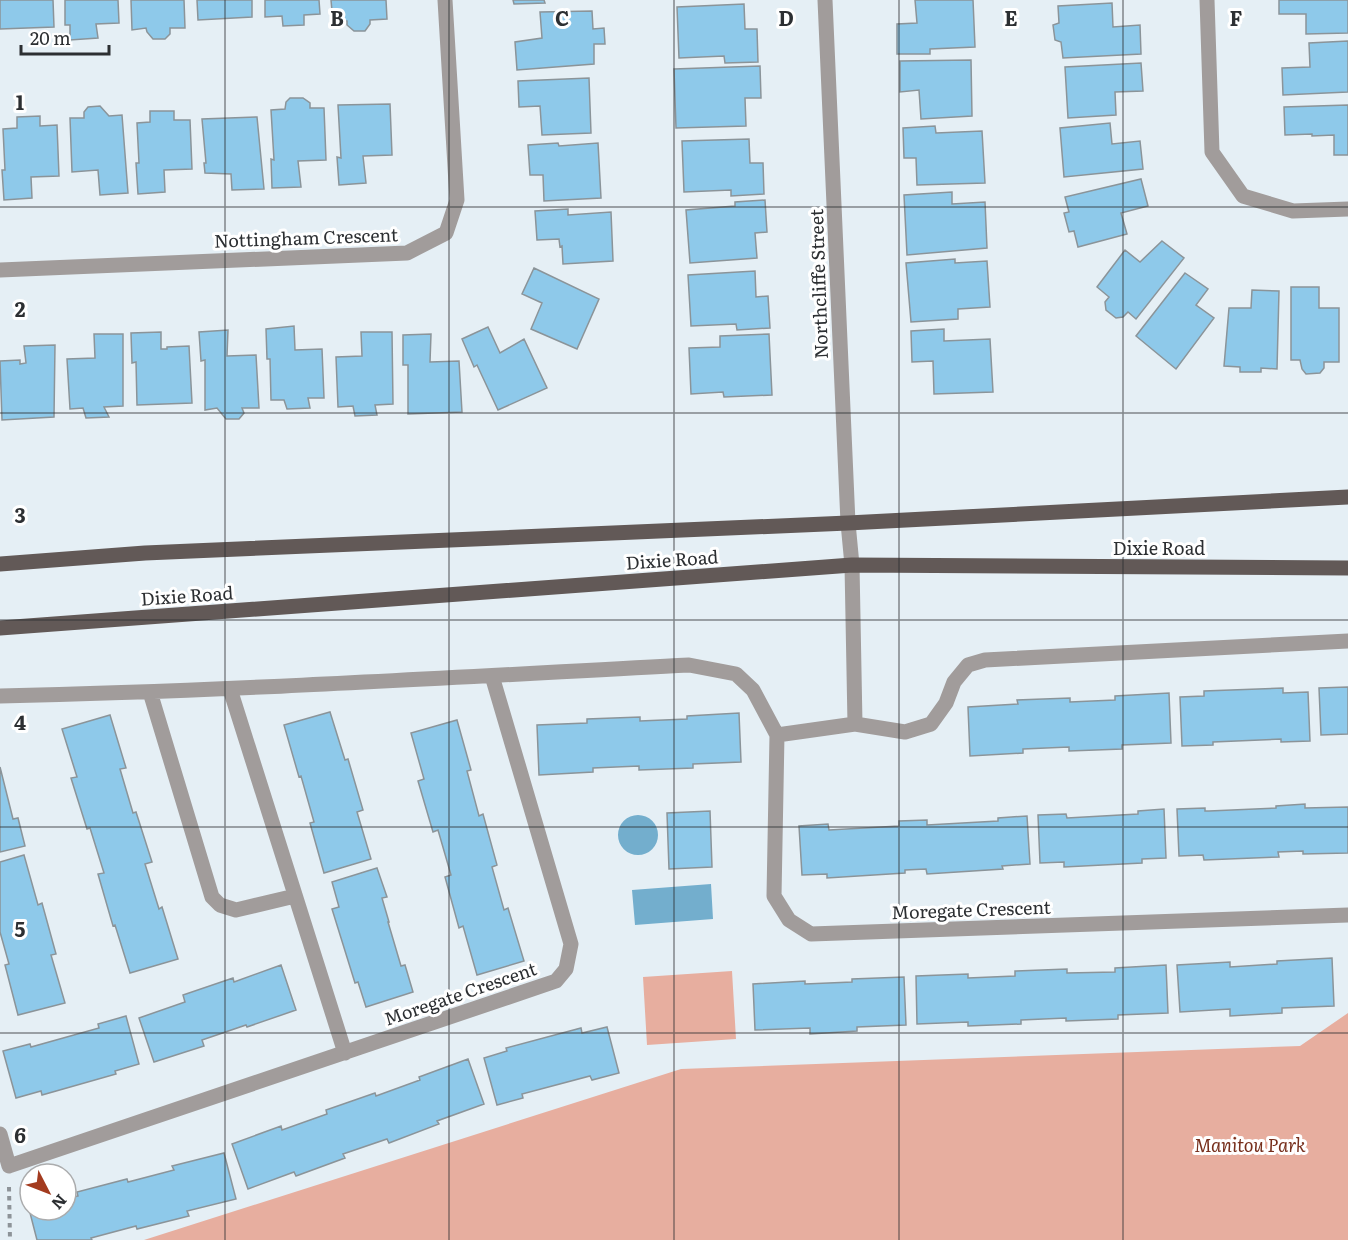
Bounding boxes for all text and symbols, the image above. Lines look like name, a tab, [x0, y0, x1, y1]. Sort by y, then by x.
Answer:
text: B	[330, 2, 344, 32]
text: C	[555, 2, 569, 32]
text: D	[778, 2, 794, 32]
text: E	[1004, 2, 1018, 32]
text: F	[1230, 2, 1243, 32]
scale bar	[21, 18, 110, 56]
text: 20 m	[30, 24, 71, 51]
text: 1	[16, 86, 24, 116]
street label: Northcliffe Street	[802, 208, 834, 360]
street label: Nottingham Crescent	[214, 220, 399, 254]
text: 2	[15, 293, 26, 323]
text: 3	[14, 499, 26, 529]
street label: Dixie Road	[1113, 534, 1205, 561]
street label: Dixie Road	[625, 542, 719, 576]
street label: Dixie Road	[140, 578, 234, 612]
text: 4	[14, 706, 26, 736]
street label: Moregate Crescent	[891, 893, 1052, 925]
text: 5	[15, 913, 26, 943]
street label: Moregate Crescent	[380, 954, 541, 1032]
text: 6	[14, 1119, 26, 1149]
park label: Manitou Park	[1194, 1131, 1306, 1158]
north arrow	[18, 1162, 78, 1222]
text: N	[46, 1190, 73, 1216]

